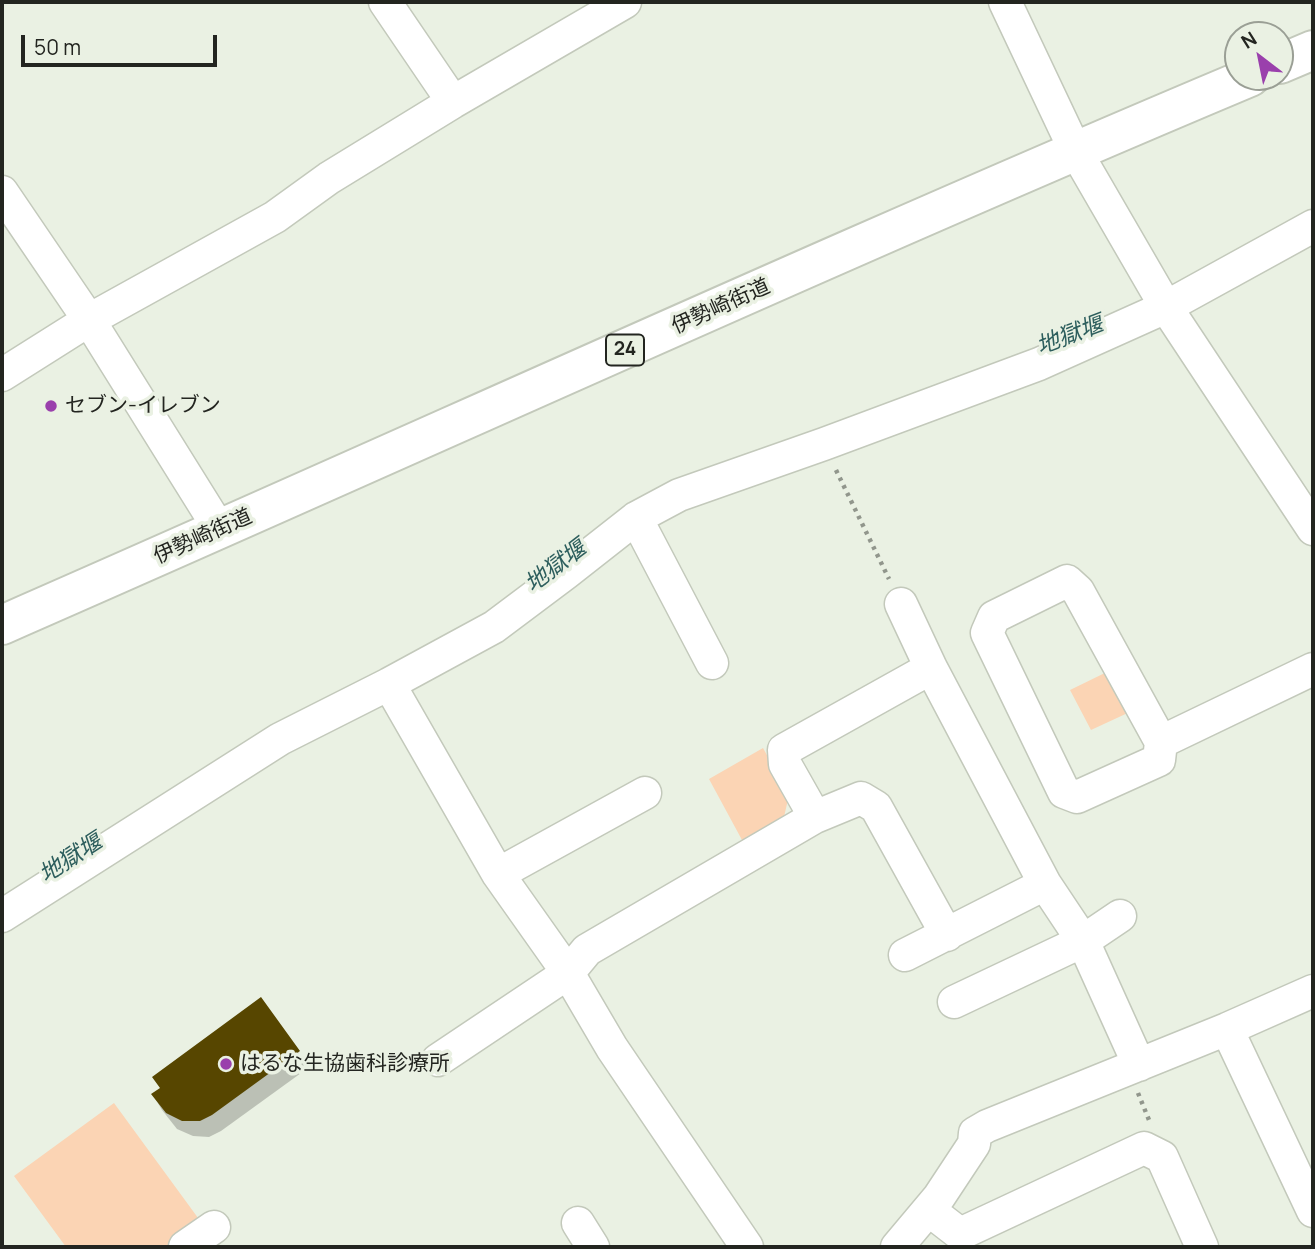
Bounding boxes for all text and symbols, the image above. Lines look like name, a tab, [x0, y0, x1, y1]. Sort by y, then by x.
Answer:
scale bar	[24, 21, 220, 65]
north arrow	[1224, 21, 1294, 91]
text: N	[1236, 25, 1262, 55]
text: 50 m	[34, 33, 81, 61]
street label: 伊勢崎街道	[668, 274, 774, 340]
water label: 地獄堰	[1033, 311, 1107, 361]
road number: 24	[606, 334, 644, 366]
place label: セブン-イレブン	[65, 393, 221, 419]
marker: セブン-イレブン	[43, 398, 59, 414]
street label: 伊勢崎街道	[150, 504, 256, 570]
water label: 地獄堰	[520, 535, 592, 599]
water label: 地獄堰	[35, 829, 107, 889]
place label: はるな生協歯科診療所	[240, 1051, 450, 1077]
marker: はるな生協歯科診療所	[218, 1056, 234, 1072]

